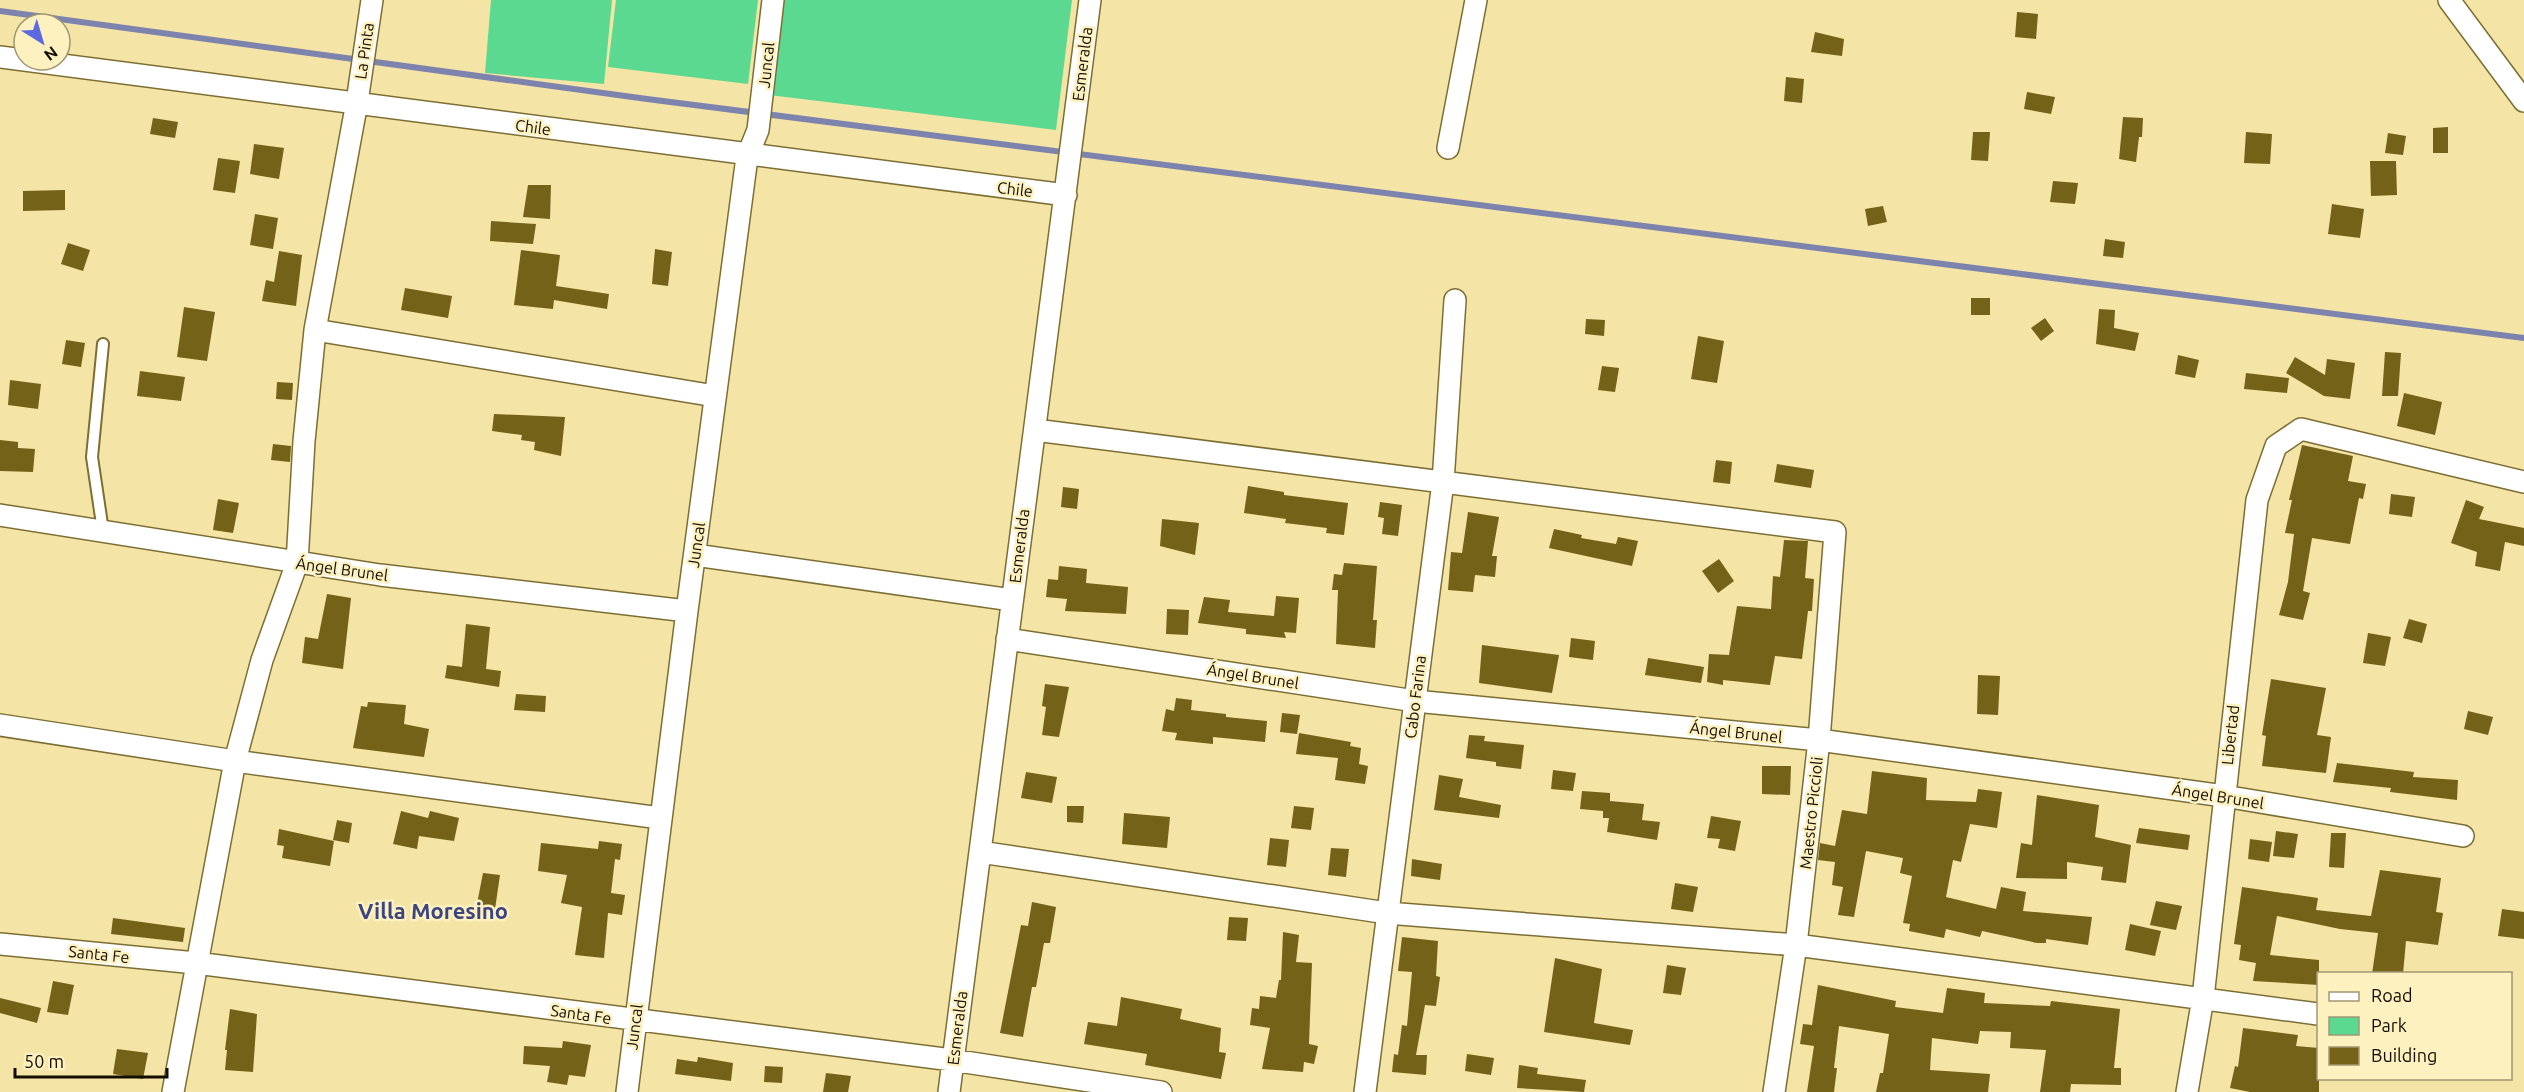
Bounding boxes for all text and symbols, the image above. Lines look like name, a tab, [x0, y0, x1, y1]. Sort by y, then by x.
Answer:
north arrow	[12, 12, 72, 72]
street label: La Pinta	[351, 21, 377, 81]
street label: Esmeralda	[1069, 26, 1095, 102]
street label: Juncal	[755, 41, 777, 89]
text: N	[41, 43, 61, 65]
street label: Chile	[514, 116, 552, 138]
street label: Chile	[996, 178, 1034, 200]
street label: Esmeralda	[1006, 508, 1032, 584]
street label: Juncal	[684, 521, 708, 569]
street label: Ángel Brunel	[295, 552, 390, 584]
street label: Cabo Farina	[1401, 654, 1429, 740]
street label: Ángel Brunel	[1206, 658, 1301, 692]
street label: Libertad	[2218, 704, 2242, 766]
street label: Ángel Brunel	[1689, 716, 1783, 746]
street label: Maestro Piccioli	[1796, 756, 1826, 870]
street label: Ángel Brunel	[2171, 778, 2266, 812]
district label: Villa Moresino	[358, 898, 508, 923]
street label: Santa Fe	[68, 942, 130, 966]
legend	[2317, 972, 2512, 1080]
text: Road	[2371, 985, 2413, 1005]
street label: Esmeralda	[944, 990, 970, 1066]
street label: Santa Fe	[549, 1001, 613, 1027]
street label: Juncal	[622, 1003, 646, 1051]
text: Park	[2371, 1015, 2407, 1035]
scale bar	[15, 1041, 166, 1079]
text: Building	[2371, 1045, 2437, 1065]
text: 50 m	[24, 1051, 64, 1071]

